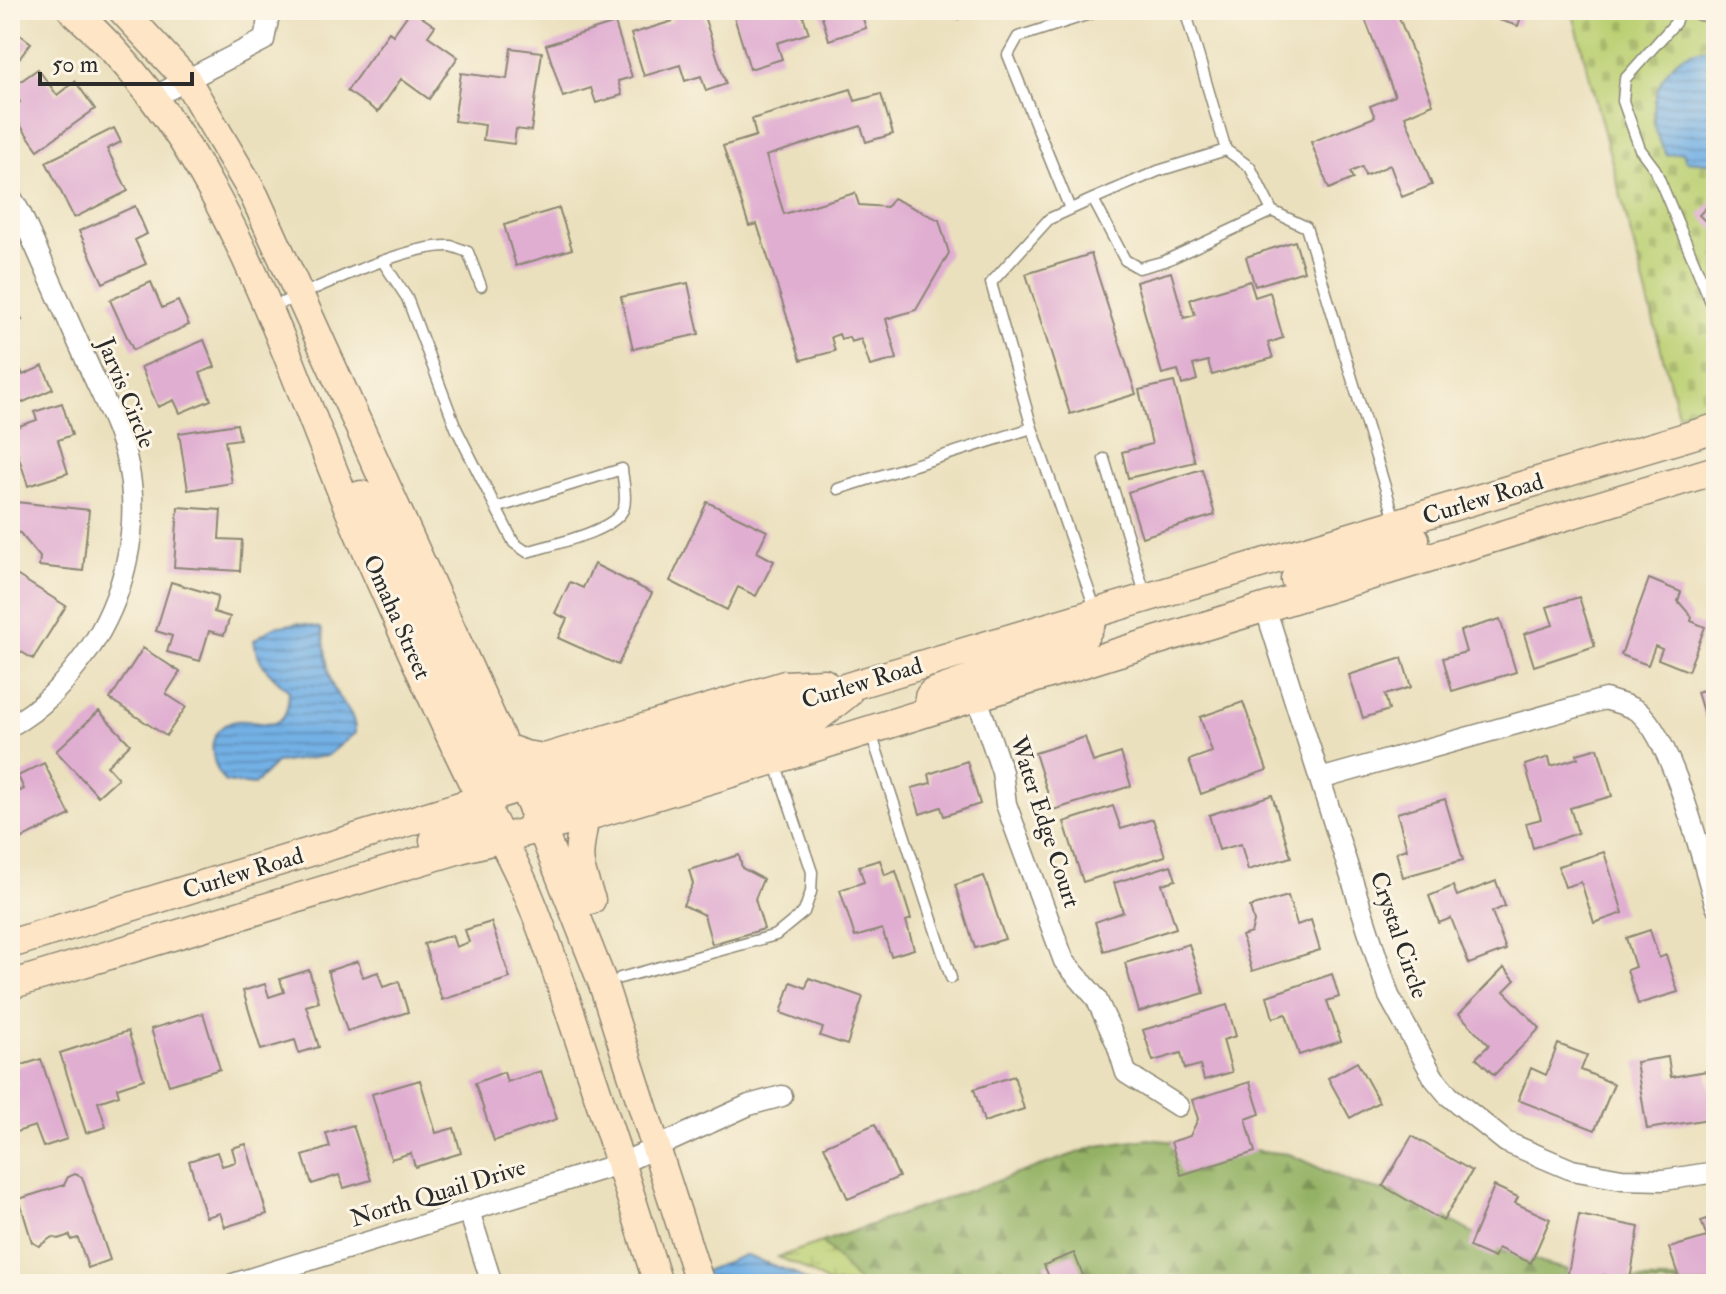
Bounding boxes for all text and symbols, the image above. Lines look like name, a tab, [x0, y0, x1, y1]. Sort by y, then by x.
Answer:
scale bar	[40, 36, 192, 86]
text: 50 m	[52, 49, 99, 80]
street label: Jarvis Circle	[89, 332, 162, 453]
street label: Curlew Road	[1419, 466, 1547, 532]
street label: Omaha Street	[356, 550, 438, 684]
street label: Curlew Road	[798, 650, 926, 716]
street label: Water Edge Court	[1002, 731, 1087, 912]
street label: Curlew Road	[179, 840, 307, 906]
street label: Crystal Circle	[1363, 867, 1435, 1003]
street label: North Quail Drive	[346, 1152, 530, 1234]

